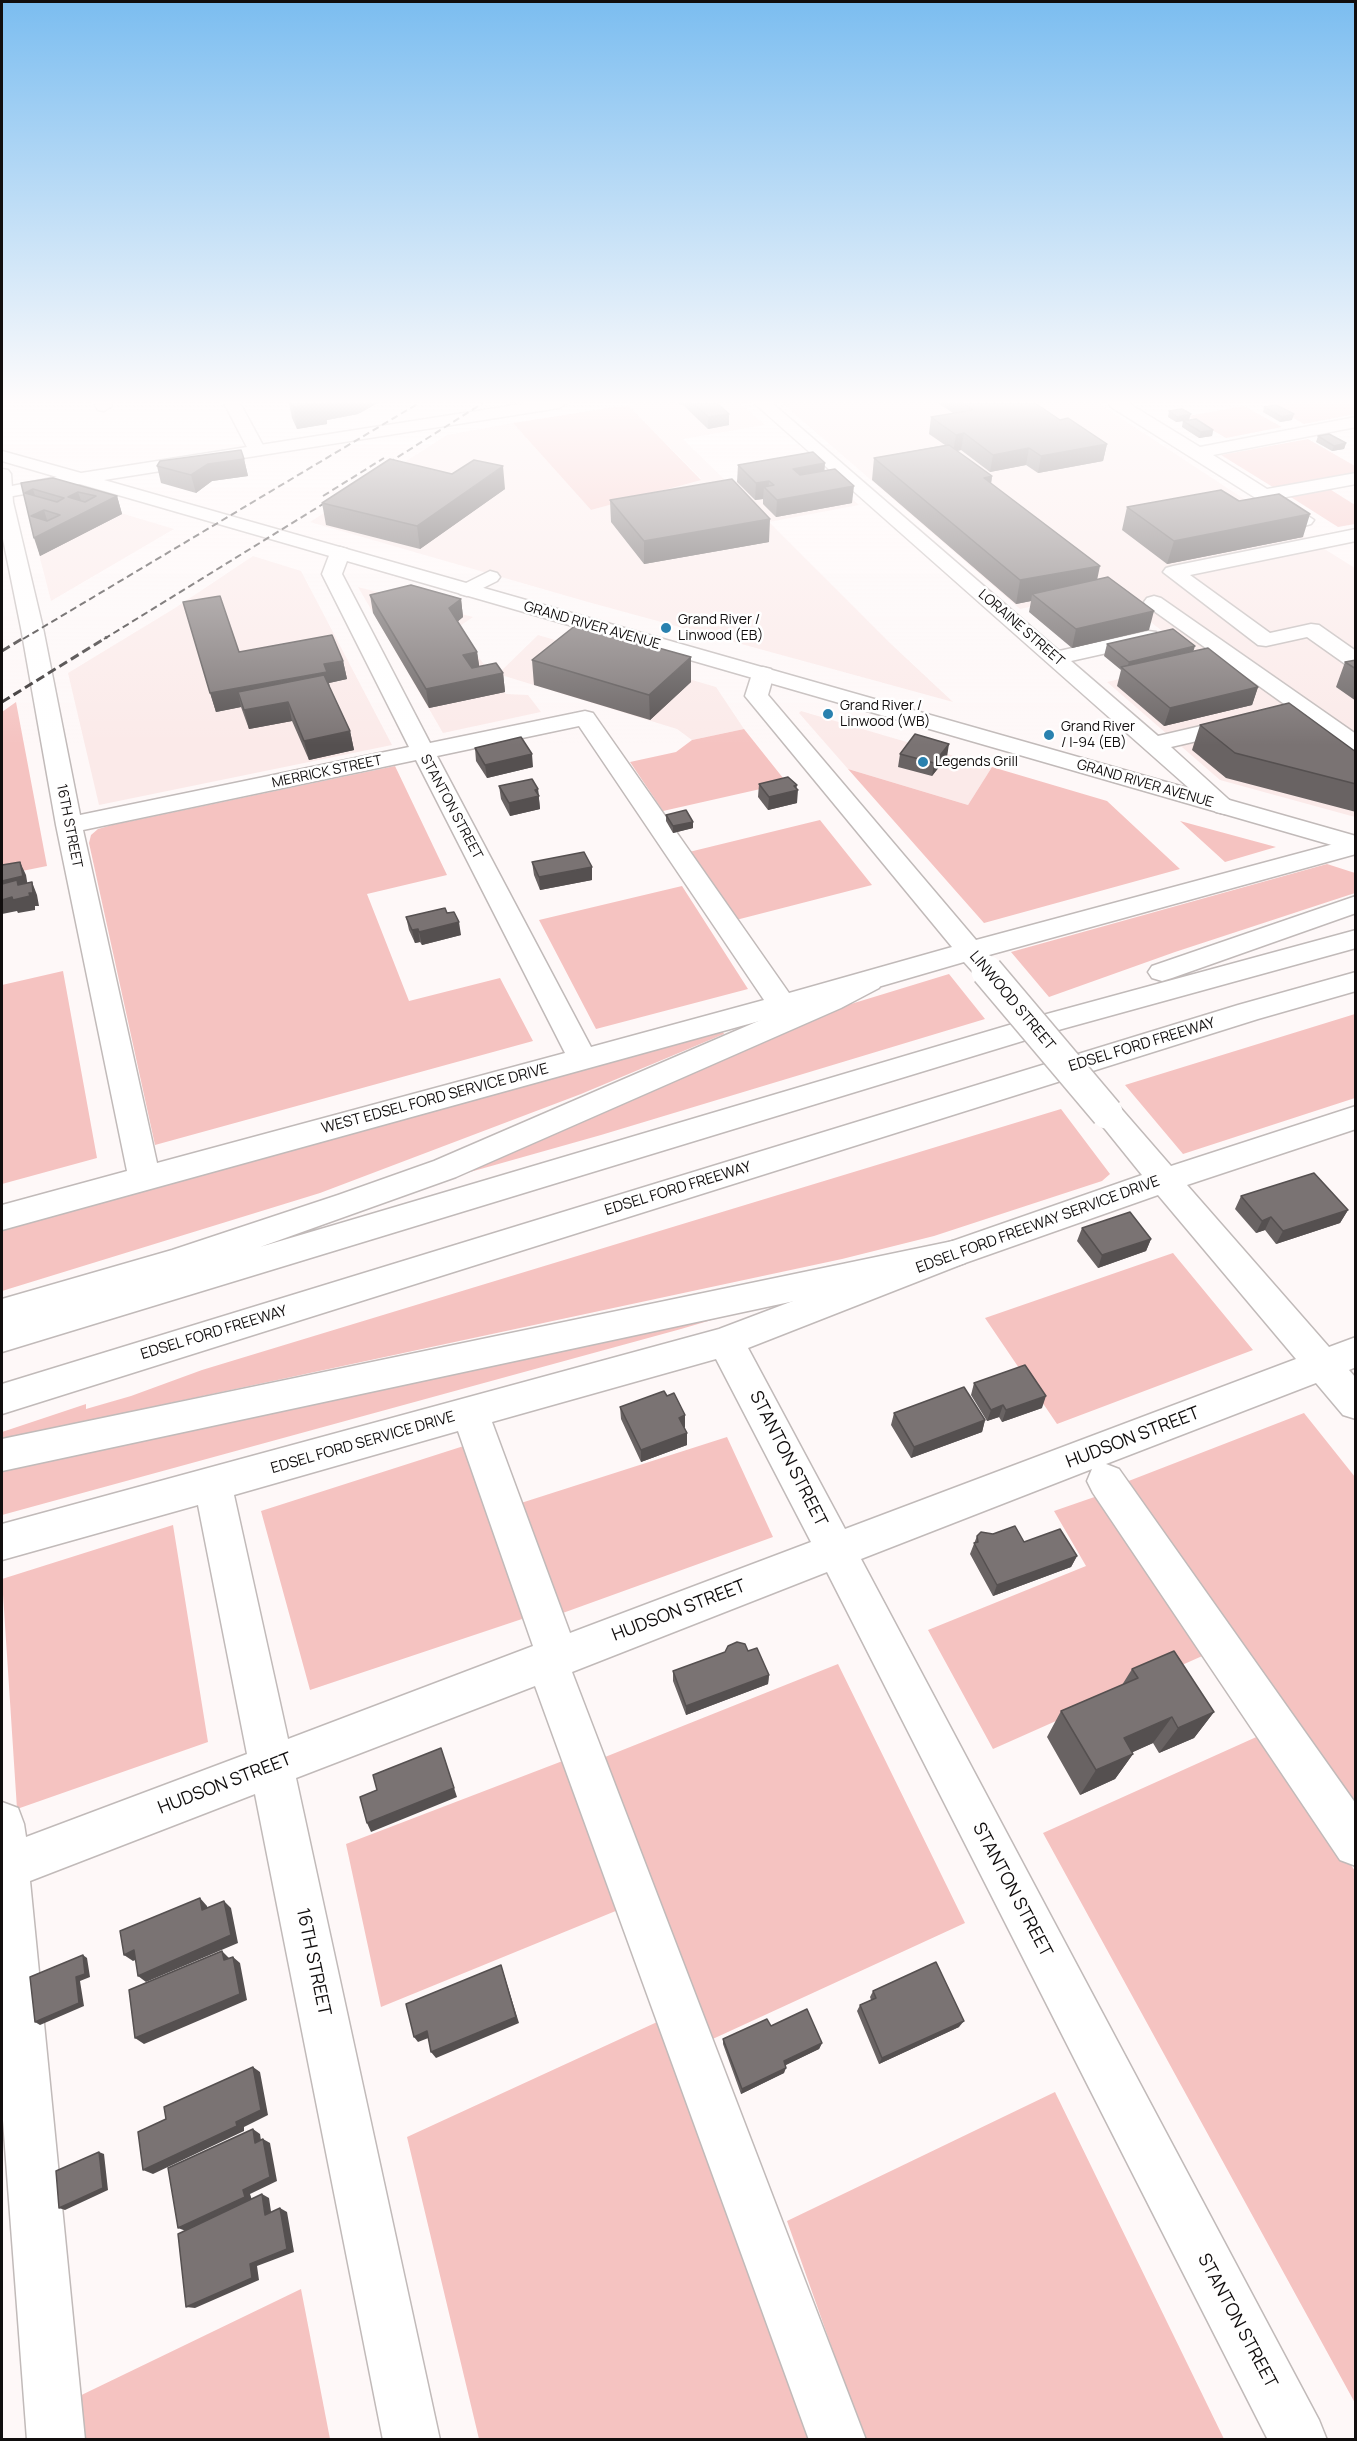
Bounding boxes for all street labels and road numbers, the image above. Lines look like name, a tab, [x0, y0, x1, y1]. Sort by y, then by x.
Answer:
street label: LORAINE STREET	[975, 586, 1067, 670]
street label: GRAND RIVER AVENUE	[522, 598, 662, 654]
street label: MERRICK STREET	[271, 752, 383, 792]
street label: STANTON STREET	[416, 752, 486, 862]
street label: GRAND RIVER AVENUE	[1075, 756, 1215, 812]
street label: 16TH STREET	[53, 783, 85, 869]
street label: LINWOOD STREET	[965, 948, 1059, 1054]
street label: EDSEL FORD FREEWAY	[1067, 1014, 1217, 1076]
street label: WEST EDSEL FORD SERVICE DRIVE	[320, 1060, 550, 1138]
street label: EDSEL FORD FREEWAY	[603, 1158, 753, 1220]
street label: EDSEL FORD FREEWAY SERVICE DRIVE	[914, 1172, 1162, 1278]
street label: EDSEL FORD FREEWAY	[139, 1302, 289, 1364]
street label: STANTON STREET	[744, 1388, 832, 1530]
street label: HUDSON STREET	[1063, 1403, 1203, 1473]
street label: EDSEL FORD SERVICE DRIVE	[269, 1408, 457, 1478]
street label: HUDSON STREET	[609, 1576, 749, 1646]
street label: HUDSON STREET	[155, 1749, 295, 1819]
street label: STANTON STREET	[967, 1819, 1057, 1961]
street label: 16TH STREET	[291, 1906, 335, 2018]
street label: STANTON STREET	[1192, 2250, 1282, 2392]

